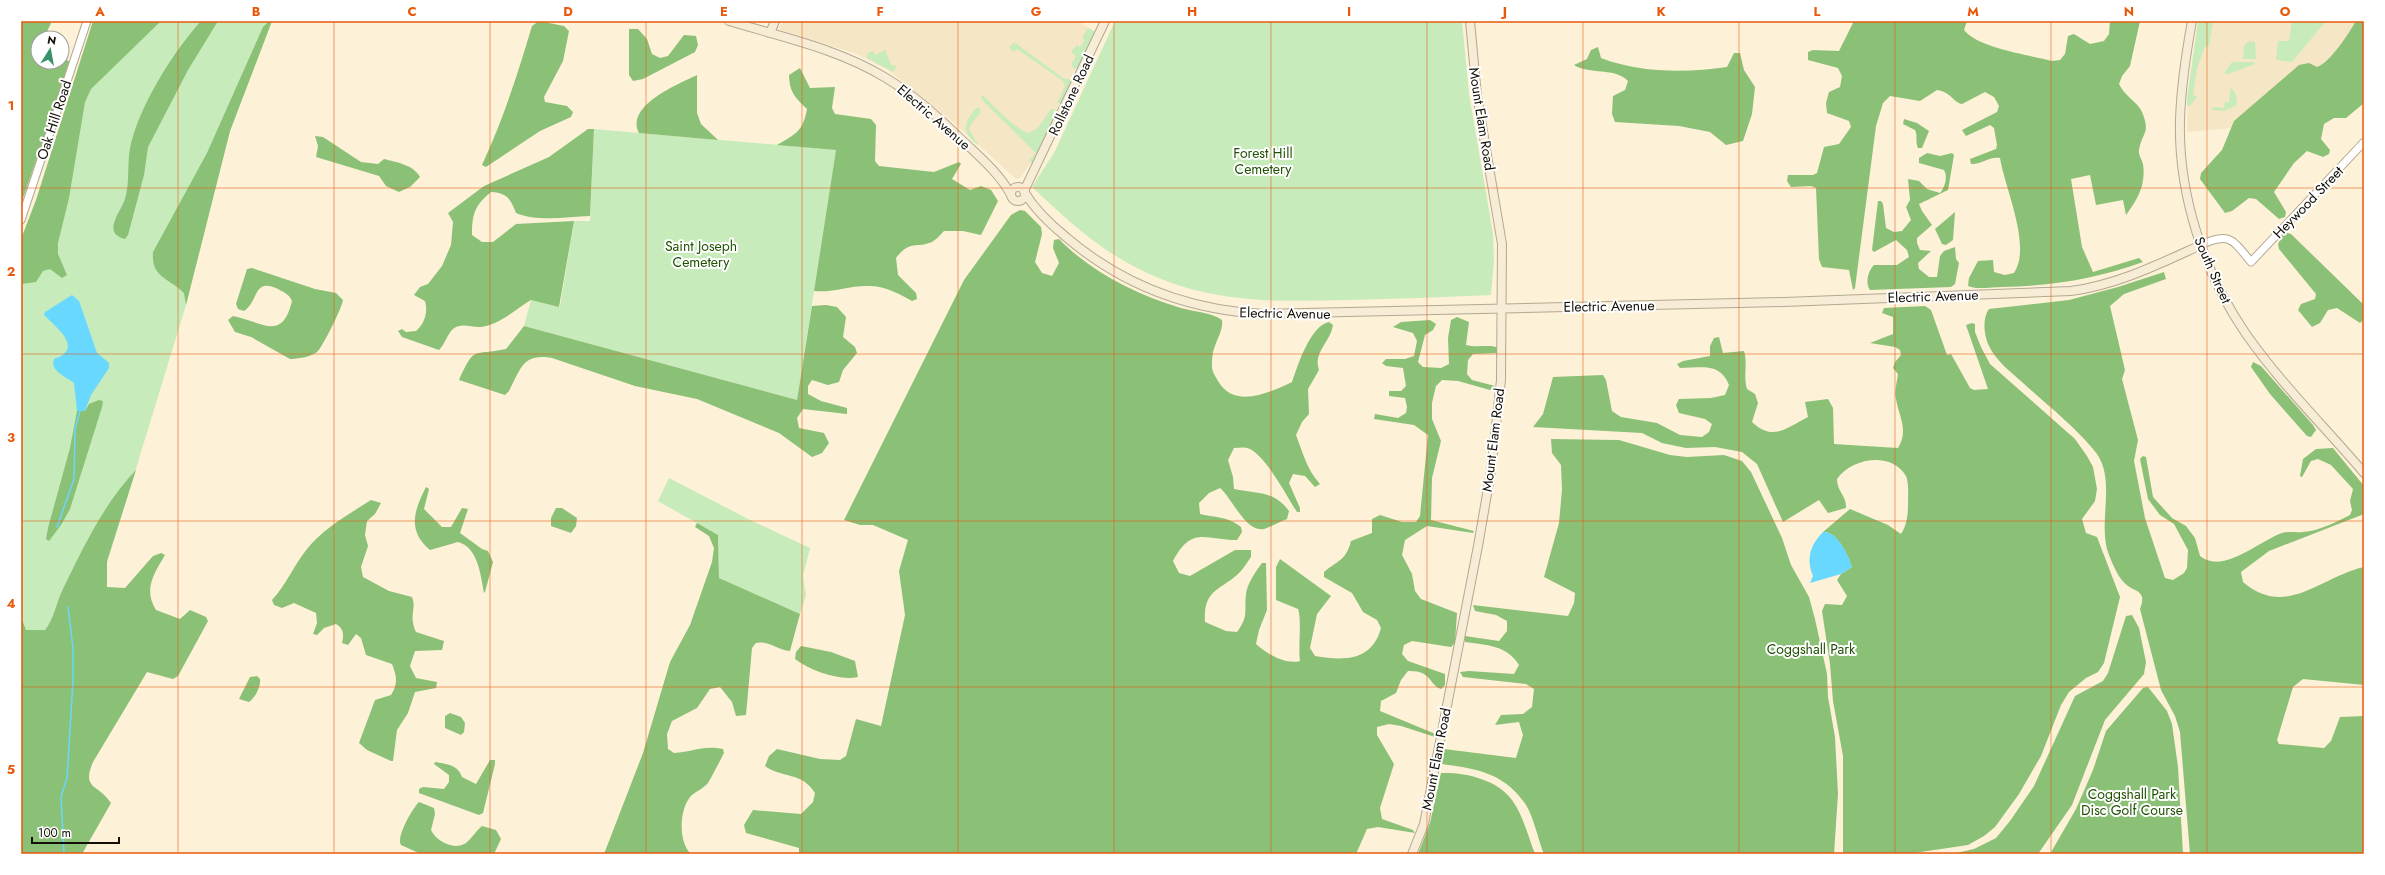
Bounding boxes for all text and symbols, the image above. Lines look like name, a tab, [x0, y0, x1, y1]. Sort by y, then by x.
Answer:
text: A	[94, 2, 105, 21]
text: B	[252, 2, 261, 21]
text: C	[407, 2, 417, 21]
text: D	[563, 2, 573, 21]
text: E	[720, 2, 728, 21]
text: F	[876, 2, 884, 21]
text: G	[1031, 2, 1042, 21]
text: H	[1187, 2, 1197, 21]
text: I	[1347, 2, 1351, 21]
text: J	[1500, 2, 1507, 21]
text: K	[1656, 2, 1666, 21]
text: L	[1814, 2, 1821, 21]
text: M	[1967, 2, 1979, 21]
text: N	[2124, 2, 2134, 21]
text: O	[2280, 2, 2291, 21]
north arrow	[30, 30, 70, 70]
text: N	[46, 31, 58, 49]
street label: Rollstone Road	[1043, 51, 1099, 139]
street label: Mount Elam Road	[1464, 66, 1500, 172]
street label: Oak Hill Road	[32, 78, 76, 162]
street label: Electric Avenue	[893, 80, 975, 154]
text: 1	[8, 96, 14, 115]
park label: Forest Hill Cemetery	[1233, 143, 1293, 179]
street label: Heywood Street	[2268, 161, 2348, 243]
street label: South Street	[2189, 234, 2237, 307]
park label: Saint Joseph Cemetery	[665, 236, 737, 272]
text: 2	[7, 262, 15, 281]
street label: Electric Avenue	[1887, 284, 1979, 308]
street label: Electric Avenue	[1563, 295, 1655, 317]
street label: Electric Avenue	[1239, 302, 1331, 324]
street label: Mount Elam Road	[1477, 387, 1509, 493]
text: 3	[7, 428, 15, 447]
text: 4	[6, 594, 16, 613]
park label: Coggshall Park	[1767, 639, 1856, 659]
street label: Mount Elam Road	[1416, 706, 1456, 812]
text: 5	[7, 760, 15, 779]
park label: Coggshall Park Disc Golf Course	[2081, 784, 2183, 820]
scale bar	[32, 819, 119, 845]
text: 100 m	[38, 824, 71, 842]

